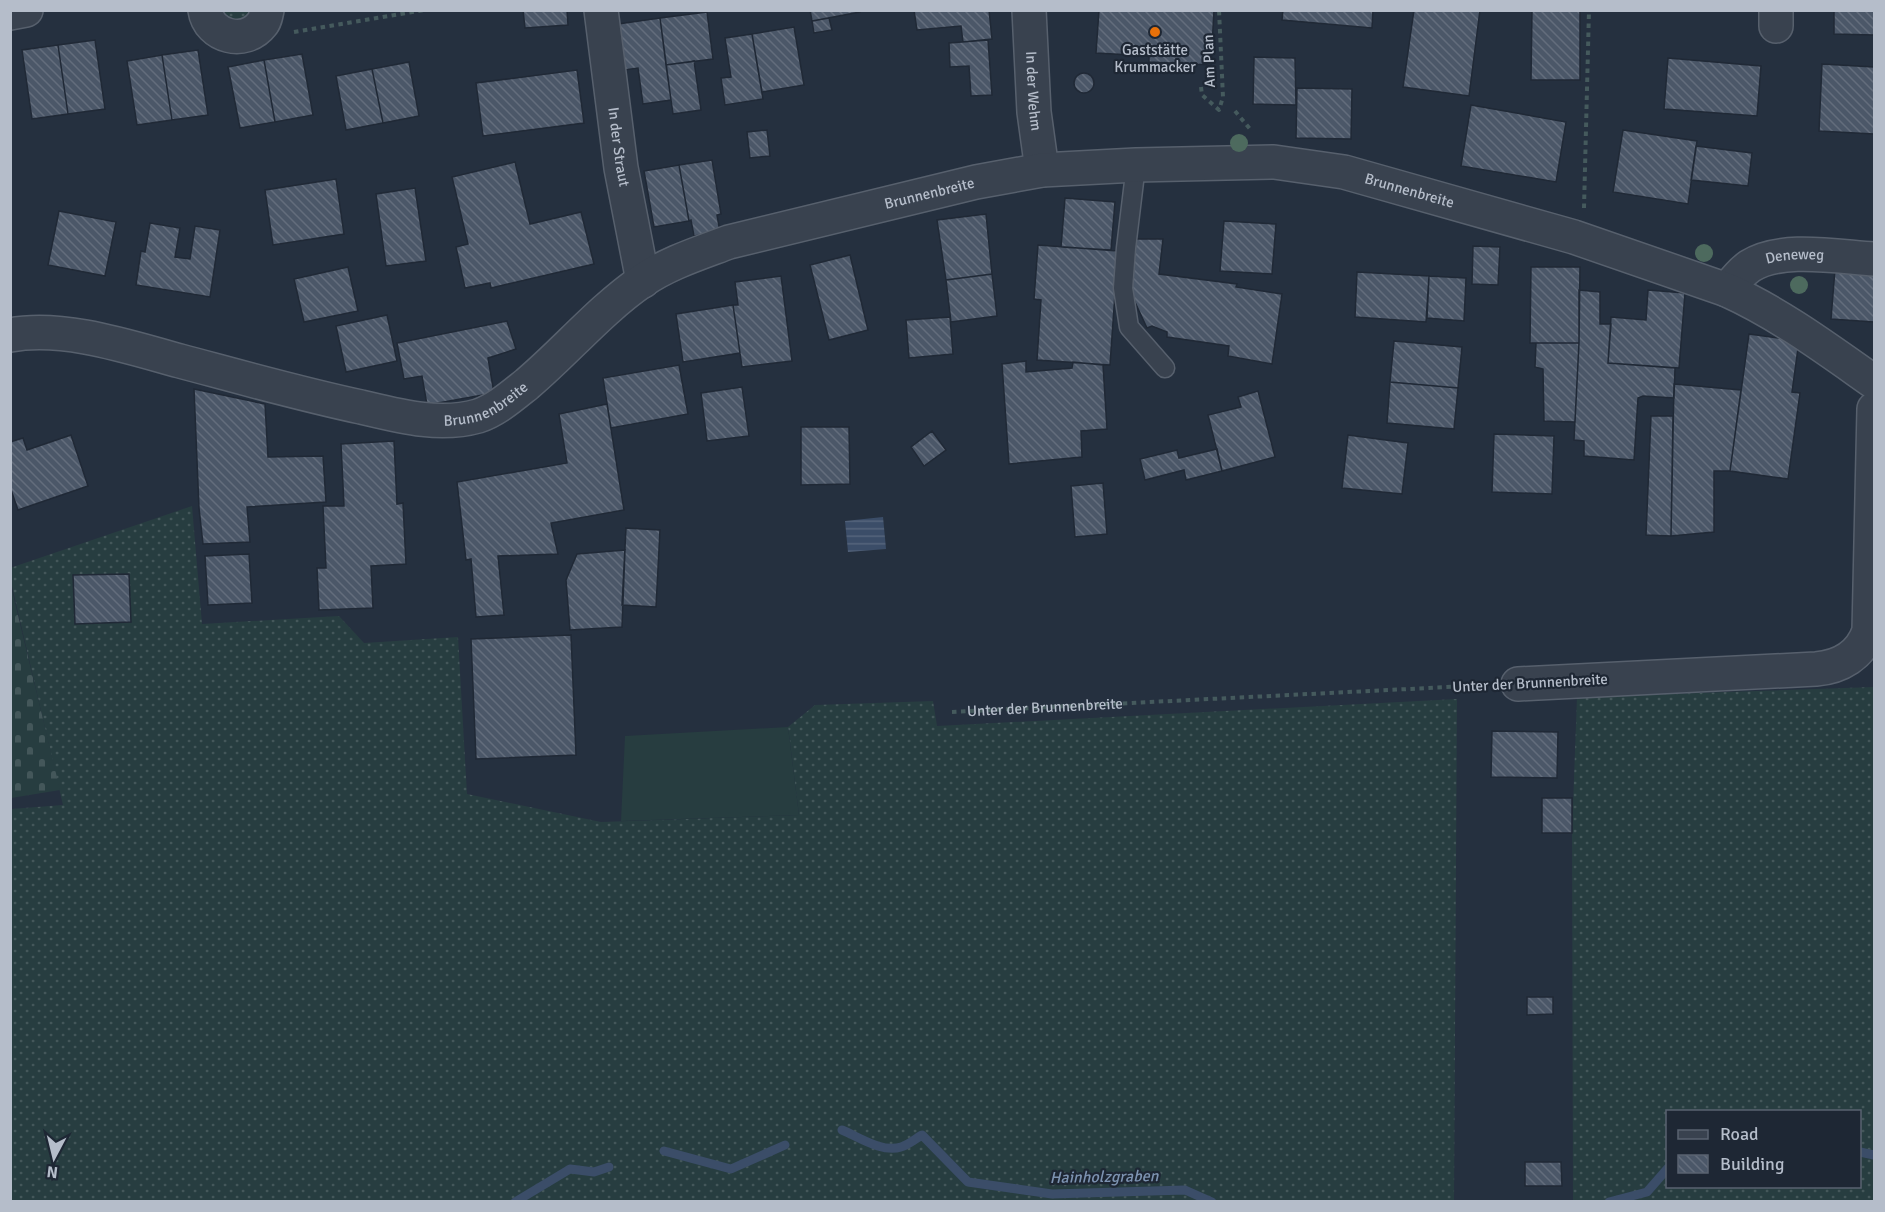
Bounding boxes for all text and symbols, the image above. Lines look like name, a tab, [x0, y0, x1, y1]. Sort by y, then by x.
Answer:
marker: Gaststätte Krummacker	[1148, 25, 1162, 39]
street label: Am Plan	[1199, 34, 1219, 88]
place label: Gaststätte Krummacker	[1114, 41, 1196, 76]
street label: In der Wehm	[1022, 50, 1046, 132]
street label: In der Straut	[604, 106, 633, 188]
street label: Brunnenbreite	[1363, 169, 1456, 212]
street label: Brunnenbreite	[883, 174, 976, 213]
street label: Deneweg	[1763, 245, 1825, 268]
street label: Brunnenbreite	[443, 378, 531, 430]
street label: Unter der Brunnenbreite	[1452, 670, 1608, 696]
street label: Unter der Brunnenbreite	[967, 694, 1123, 720]
legend	[1666, 1110, 1861, 1188]
text: Road	[1720, 1123, 1759, 1145]
north arrow	[24, 1128, 84, 1188]
text: Building	[1720, 1153, 1784, 1175]
text: N	[46, 1161, 59, 1182]
water label: Hainholzgraben	[1050, 1166, 1160, 1188]

